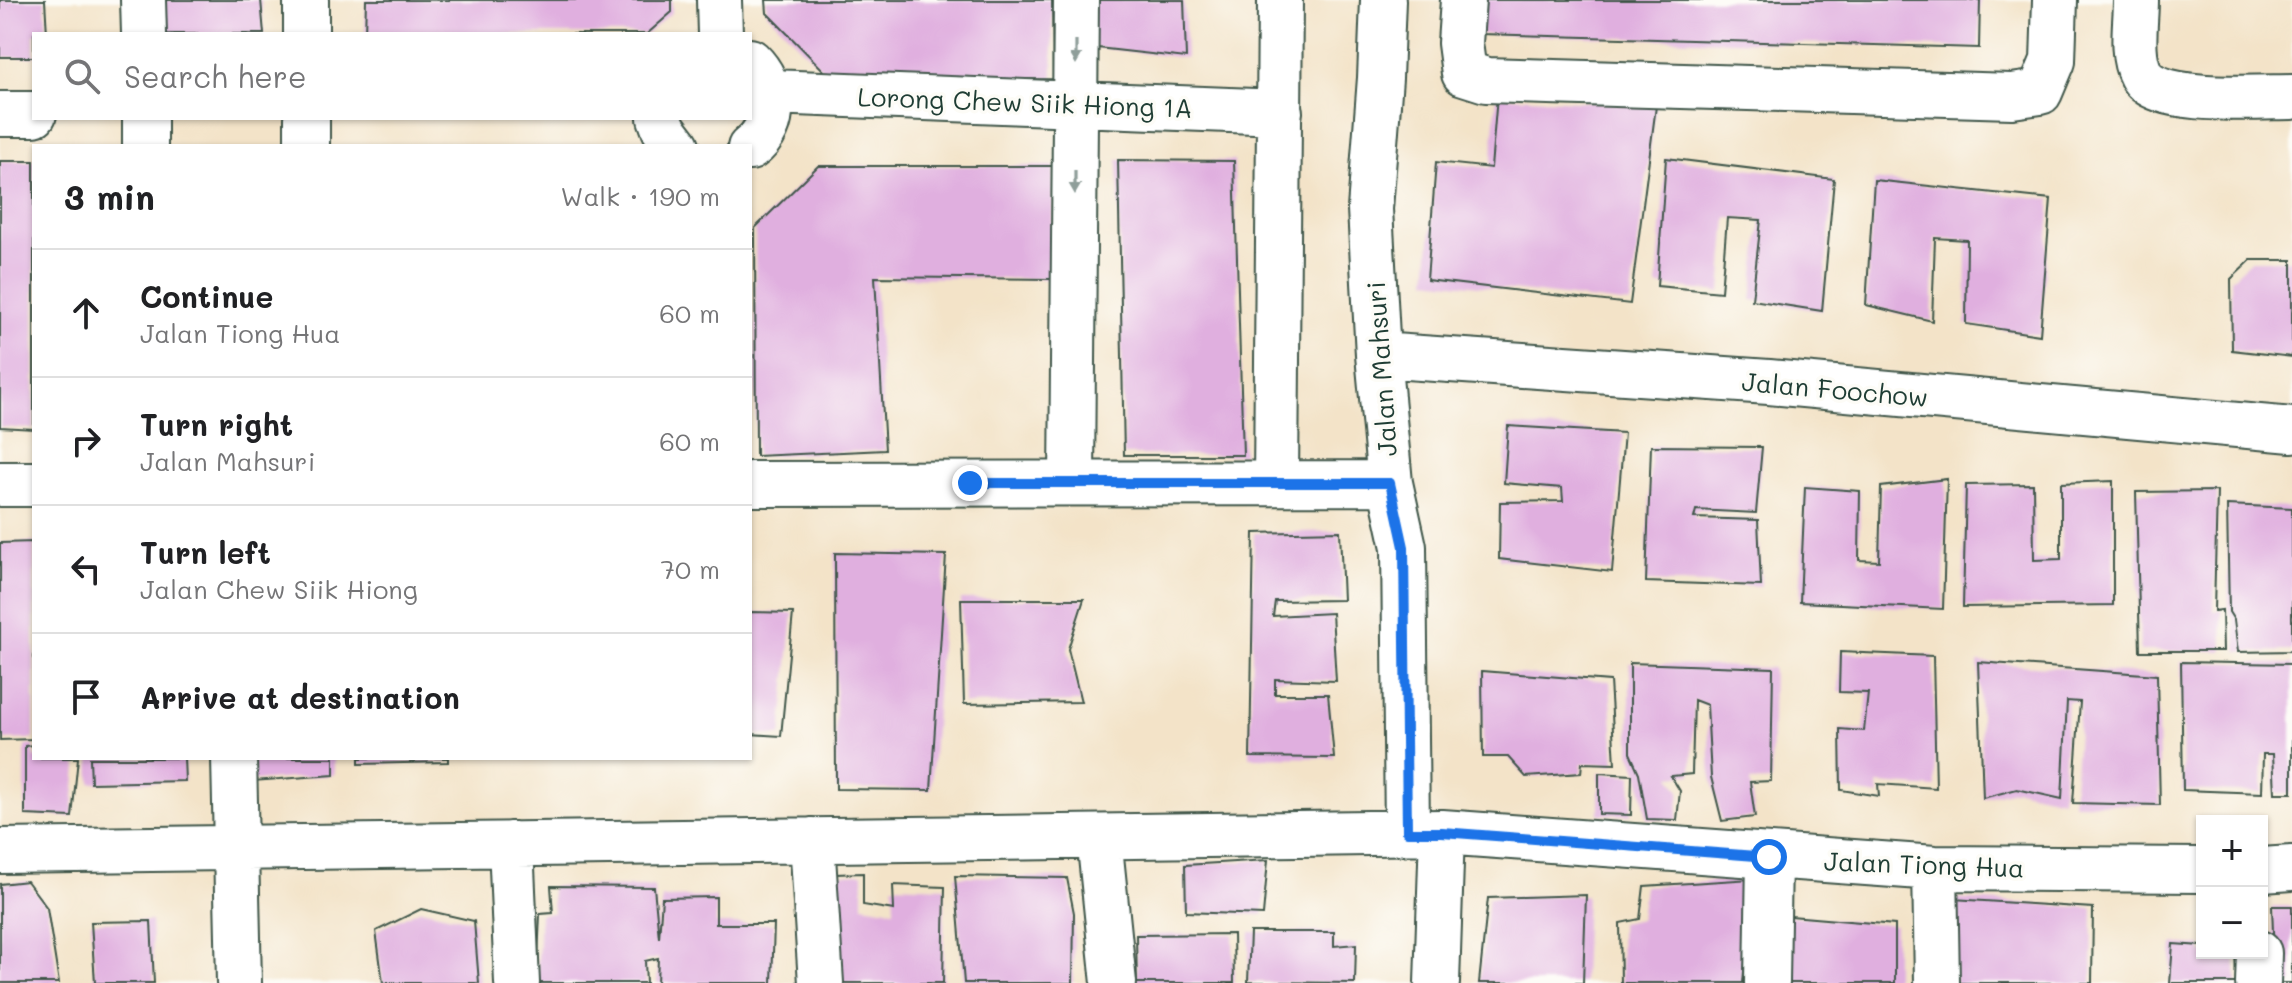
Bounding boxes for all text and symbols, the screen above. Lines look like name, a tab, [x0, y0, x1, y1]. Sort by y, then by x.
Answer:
search box	[32, 32, 752, 120]
one-way arrow	[1070, 40, 1082, 65]
icon: search	[60, 54, 104, 98]
text: Search here	[124, 56, 307, 96]
street label: Lorong Chew Siik Hiong 1A	[857, 79, 1193, 125]
one-way arrow	[1069, 170, 1081, 195]
text: 3 min	[64, 174, 155, 219]
text: Walk · 190 m	[561, 179, 720, 213]
text: Continue	[140, 276, 273, 316]
street label: Jalan Mahsuri	[1358, 280, 1404, 458]
icon: ahead	[64, 291, 108, 335]
text: 60 m	[659, 296, 720, 330]
text: Jalan Tiong Hua	[140, 316, 341, 350]
street label: Jalan Foochow	[1740, 364, 1930, 414]
text: Turn right	[140, 404, 293, 444]
icon: right	[64, 419, 108, 463]
text: 60 m	[659, 424, 720, 458]
text: Jalan Mahsuri	[140, 444, 315, 478]
route end	[952, 465, 988, 501]
text: Turn left	[140, 532, 271, 572]
icon: left	[64, 547, 108, 591]
text: 70 m	[660, 552, 720, 586]
text: Jalan Chew Siik Hiong	[140, 572, 418, 606]
icon: arrive	[64, 675, 108, 719]
text: Arrive at destination	[140, 677, 460, 717]
map controls	[2196, 815, 2268, 959]
button: +	[2196, 815, 2268, 887]
route start	[1751, 839, 1787, 875]
street label: Jalan Tiong Hua	[1823, 844, 2025, 884]
button: −	[2196, 887, 2268, 959]

